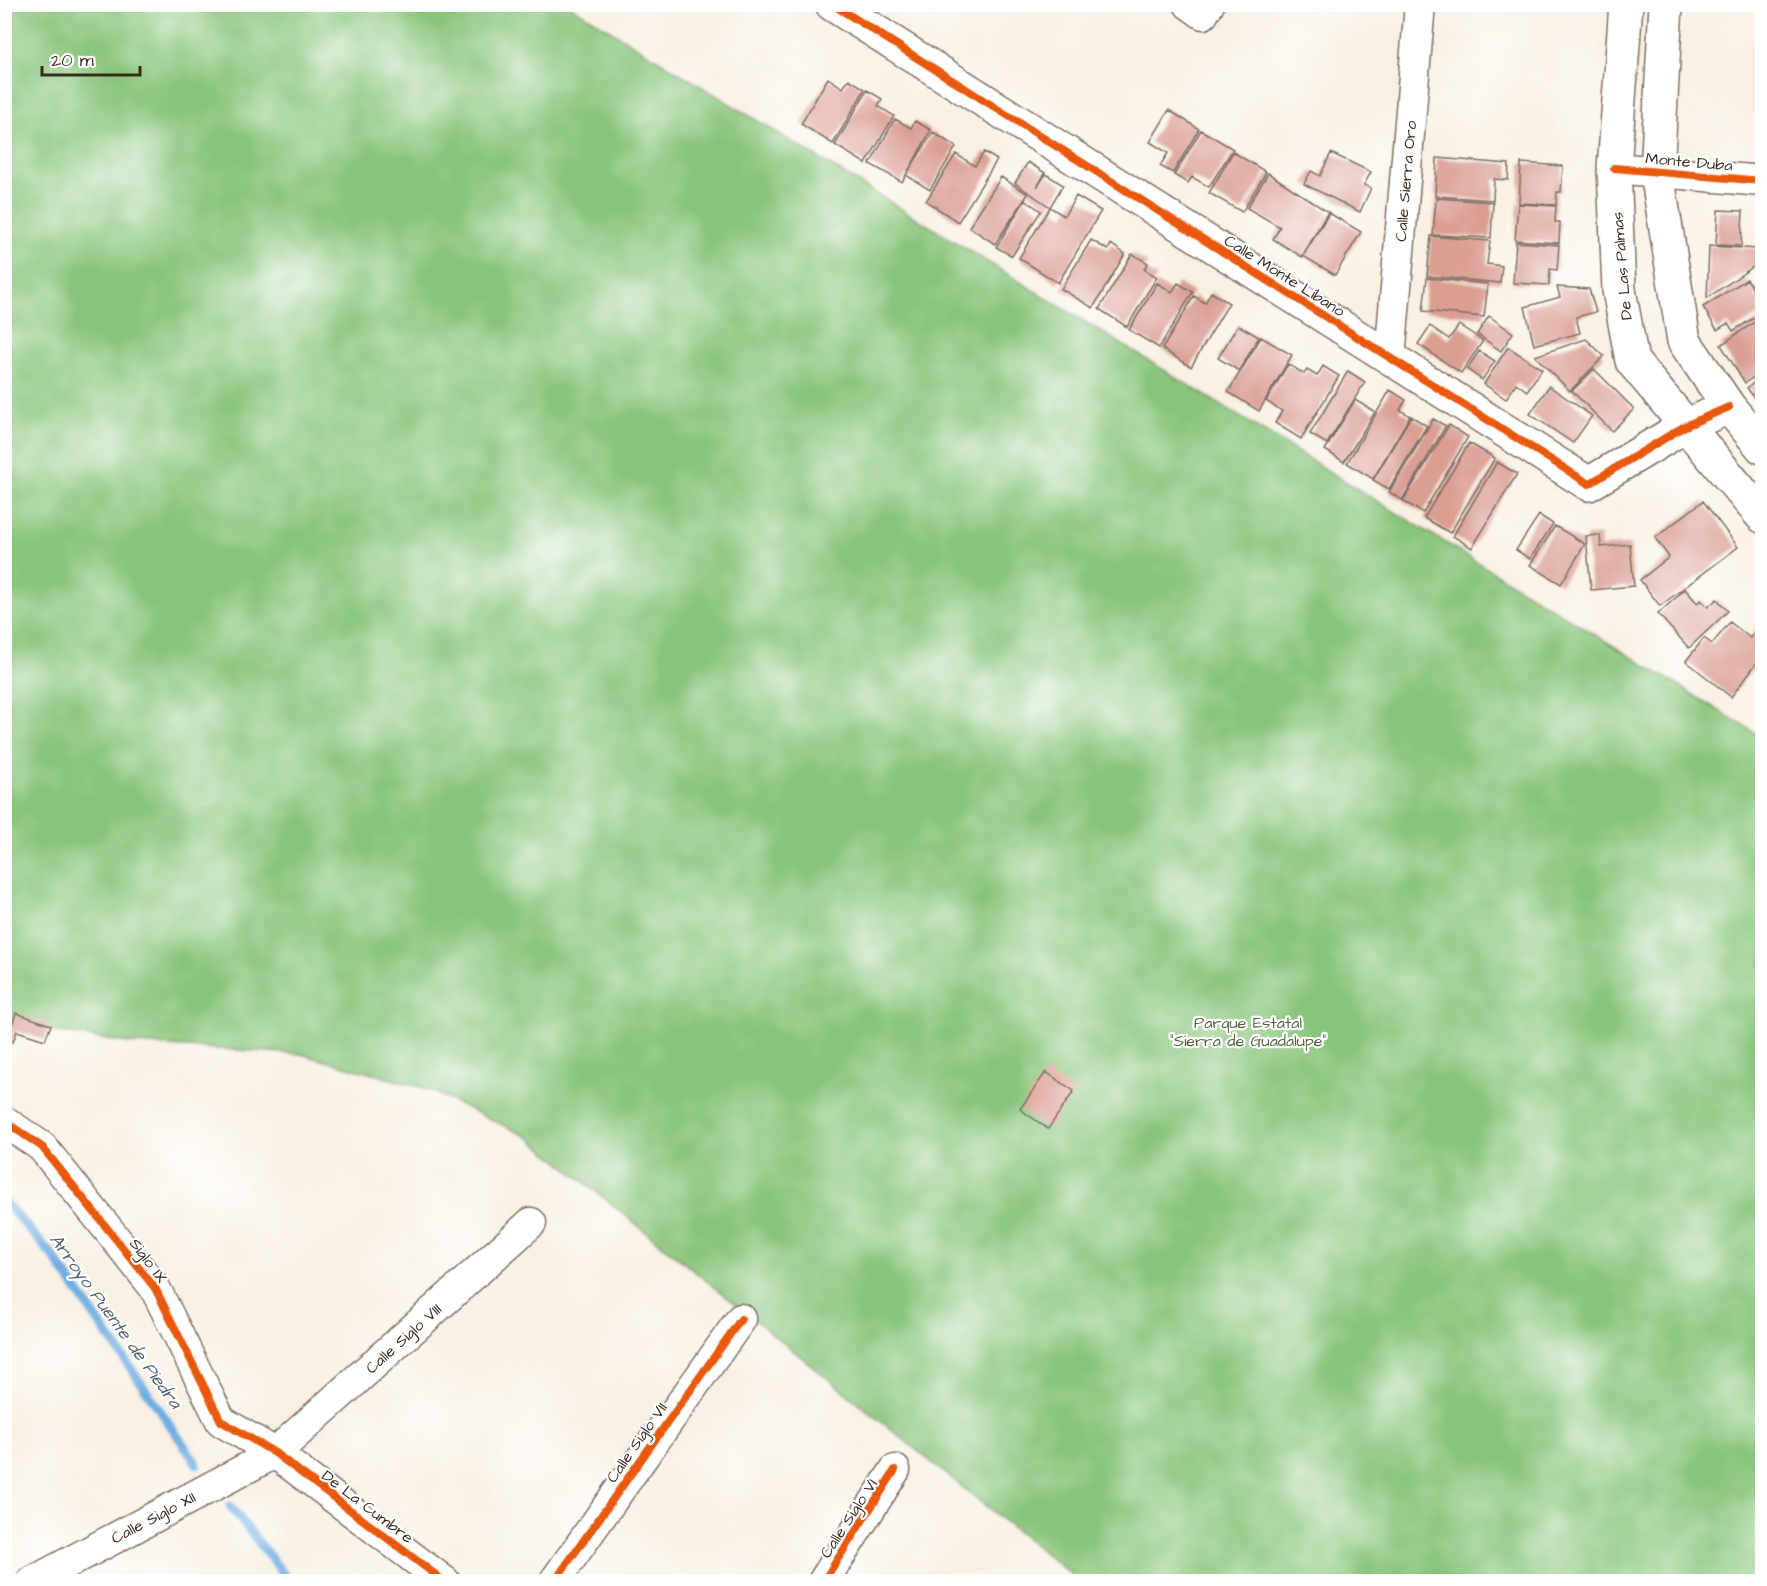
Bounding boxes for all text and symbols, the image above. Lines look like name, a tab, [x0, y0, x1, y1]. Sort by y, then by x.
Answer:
scale bar	[42, 39, 140, 77]
text: 20 m	[51, 48, 94, 73]
street label: Calle Sierra Oro	[1390, 120, 1422, 243]
street label: Monte Duba	[1644, 147, 1733, 177]
street label: De Las Palmas	[1606, 211, 1638, 321]
street label: Calle Monte Líbano	[1220, 230, 1349, 322]
park label: Parque Estatal "Sierra de Guadalupe"	[1170, 1012, 1326, 1052]
water label: Arroyo Puente de Piedra	[43, 1229, 188, 1415]
street label: Siglo IX	[123, 1234, 173, 1288]
street label: Calle Siglo VIII	[361, 1299, 447, 1380]
street label: Calle Siglo VII	[601, 1398, 673, 1488]
street label: De La Cumbre	[317, 1465, 418, 1549]
street label: Calle Siglo VI	[815, 1474, 884, 1563]
street label: Calle Siglo XII	[107, 1486, 200, 1550]

